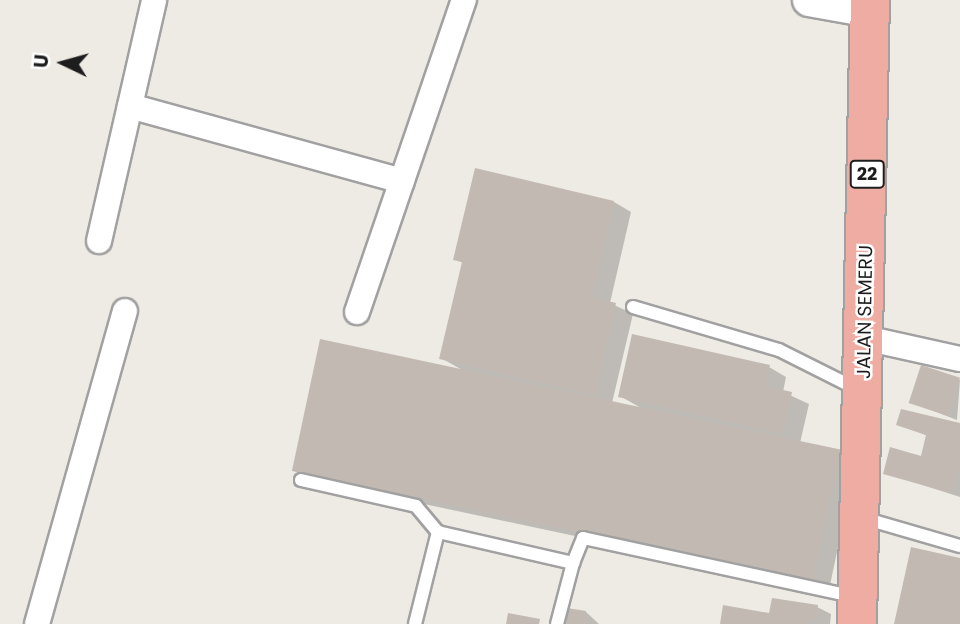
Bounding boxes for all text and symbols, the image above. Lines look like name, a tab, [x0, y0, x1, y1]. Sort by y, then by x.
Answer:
north arrow	[28, 28, 98, 98]
text: U	[28, 53, 56, 69]
road number: 22	[850, 160, 884, 188]
street label: JALAN SEMERU	[852, 245, 878, 379]

